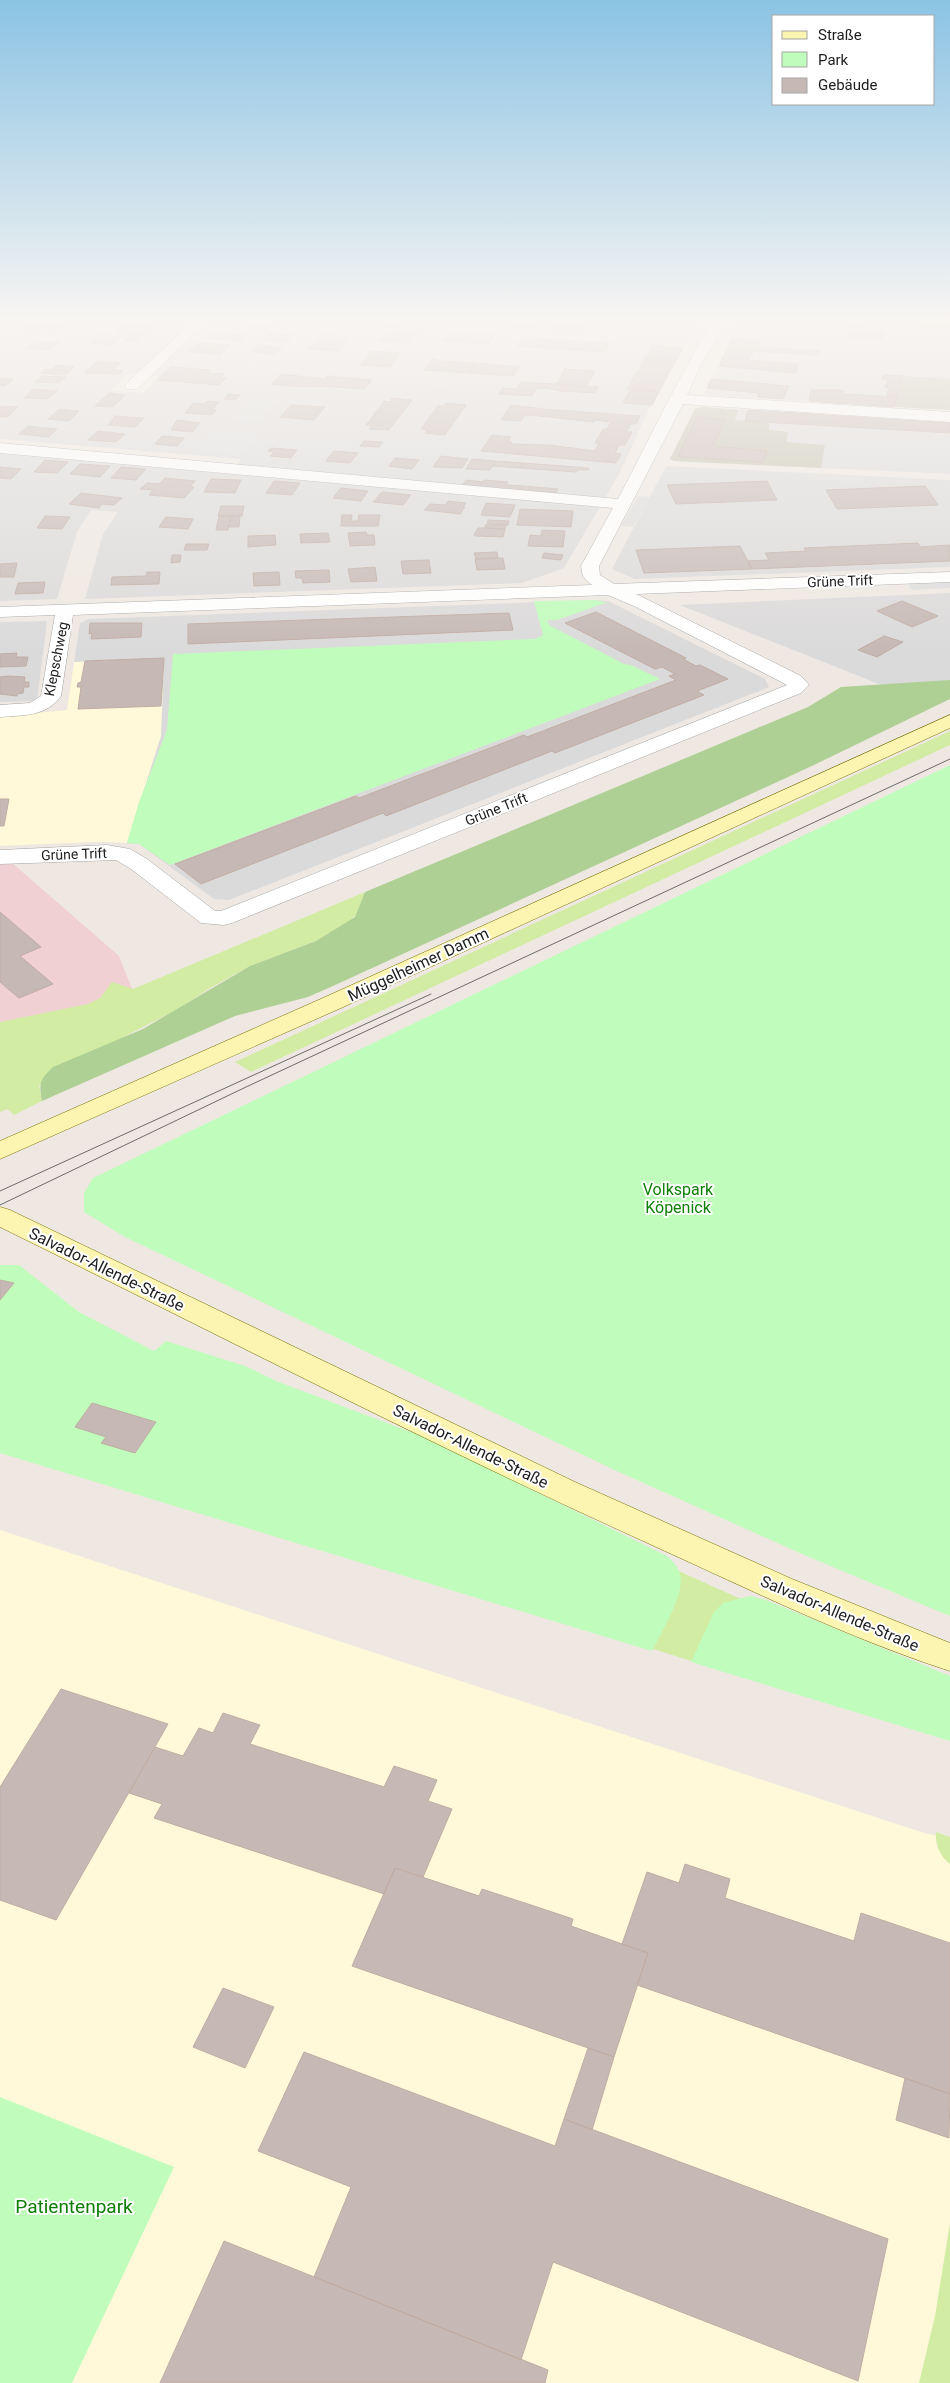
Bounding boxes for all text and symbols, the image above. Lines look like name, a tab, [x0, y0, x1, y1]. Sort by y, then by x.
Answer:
legend	[772, 15, 935, 105]
text: Straße	[818, 26, 862, 44]
text: Park	[818, 51, 849, 69]
text: Gebäude	[818, 76, 877, 94]
street label: Grüne Trift	[807, 572, 874, 590]
street label: Klepschweg	[41, 620, 71, 698]
street label: Grüne Trift	[463, 789, 530, 829]
street label: Grüne Trift	[41, 845, 108, 863]
street label: Müggelheimer Damm	[345, 923, 492, 1005]
park label: Volkspark Köpenick	[643, 1180, 714, 1217]
street label: Salvador-Allende-Straße	[26, 1224, 188, 1315]
street label: Salvador-Allende-Straße	[390, 1401, 552, 1492]
street label: Salvador-Allende-Straße	[758, 1571, 922, 1656]
park label: Patientenpark	[15, 2195, 133, 2218]

